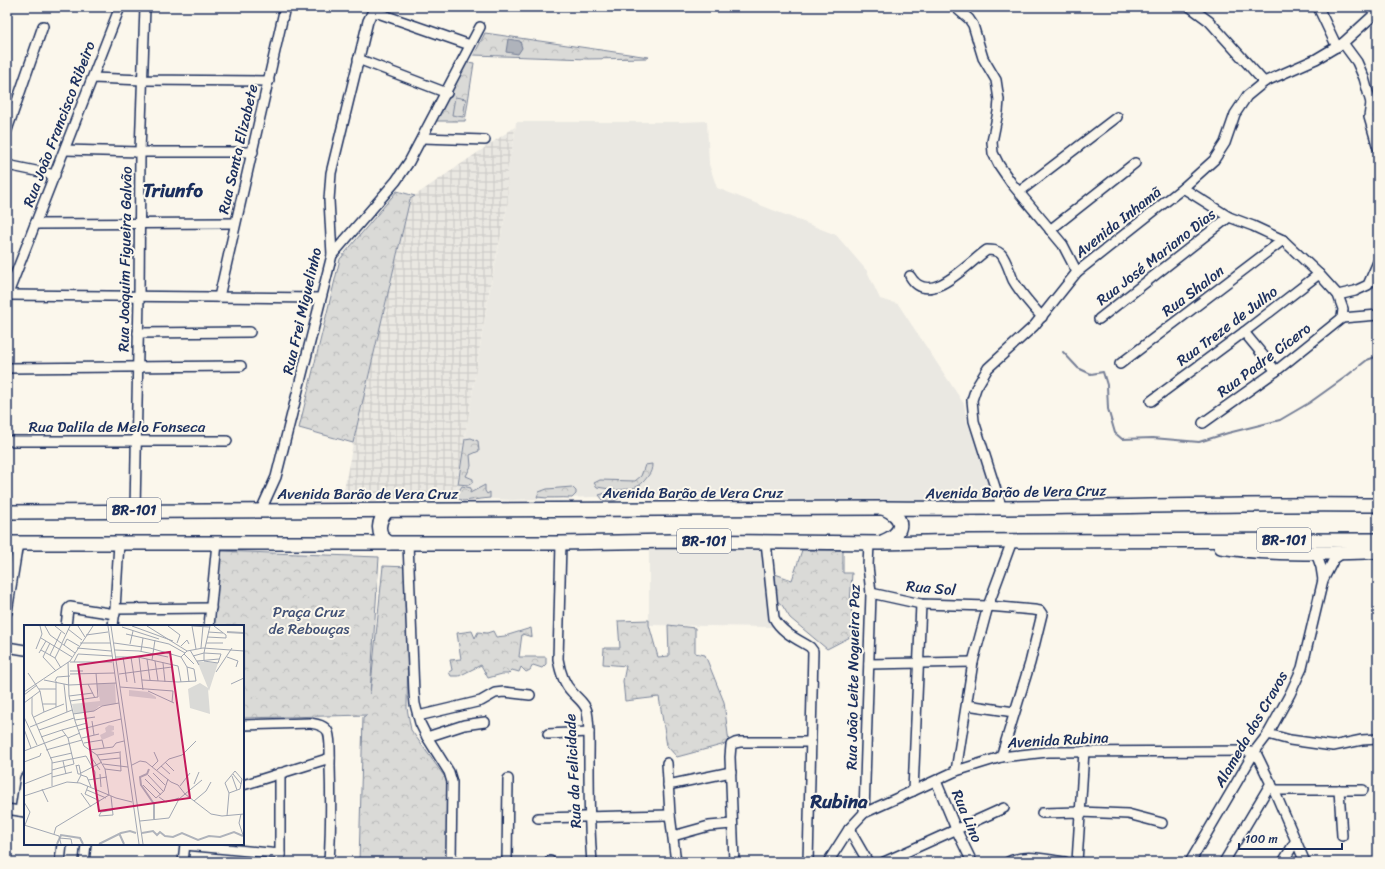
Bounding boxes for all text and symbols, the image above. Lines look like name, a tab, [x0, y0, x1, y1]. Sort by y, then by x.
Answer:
street label: Rua João Francisco Ribeiro	[15, 37, 103, 211]
street label: Rua Santa Elizabete	[210, 81, 266, 216]
street label: Rua Joaquim Figueira Galvão	[110, 166, 140, 352]
district label: Triunfo	[143, 174, 204, 207]
street label: Avenida Inhamã	[1068, 179, 1168, 265]
street label: Rua José Mariano Dias	[1090, 202, 1222, 312]
street label: Rua Frei Miguelinho	[275, 244, 329, 377]
street label: Rua Shalon	[1156, 259, 1230, 323]
street label: Rua Treze de Julho	[1171, 279, 1284, 373]
street label: Rua Padre Cícero	[1211, 315, 1317, 404]
street label: Rua Dalila de Melo Fonseca	[29, 414, 206, 440]
street label: Avenida Barão de Vera Cruz	[924, 477, 1108, 507]
street label: Avenida Barão de Vera Cruz	[602, 480, 784, 506]
street label: Avenida Barão de Vera Cruz	[277, 481, 459, 507]
road number: BR-101	[107, 498, 161, 522]
road number: BR-101	[1257, 528, 1311, 552]
road number: BR-101	[677, 529, 731, 553]
street label: Rua Sol	[905, 573, 958, 603]
street label: Rua João Leite Nogueira Paz	[838, 583, 868, 770]
park label: Praça Cruz de Rebouças	[269, 599, 350, 642]
inset map	[24, 625, 244, 845]
street label: Alameda dos Cravos	[1207, 666, 1295, 793]
street label: Rua da Felicidade	[557, 713, 589, 829]
street label: Avenida Rubina	[1006, 724, 1110, 756]
district label: Rubina	[809, 785, 868, 818]
street label: Rua Lino	[944, 785, 990, 847]
scale bar	[1239, 825, 1342, 851]
text: 100 m	[1245, 828, 1278, 850]

